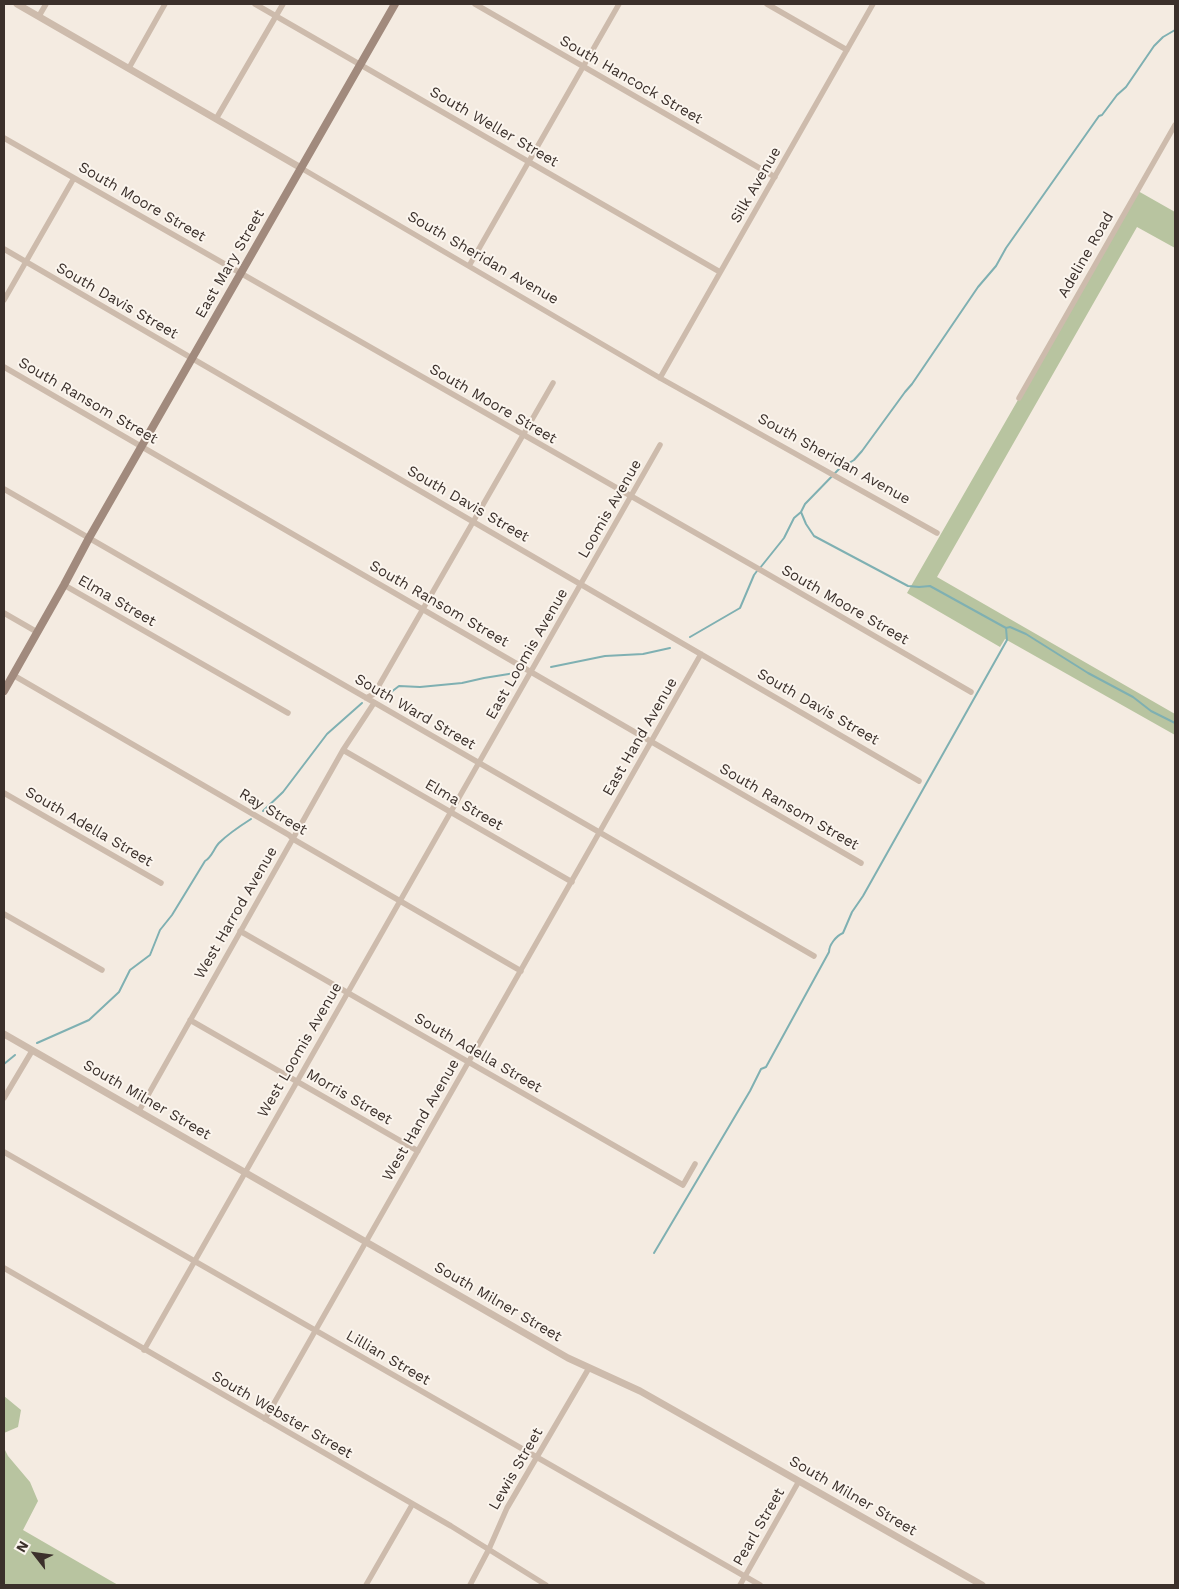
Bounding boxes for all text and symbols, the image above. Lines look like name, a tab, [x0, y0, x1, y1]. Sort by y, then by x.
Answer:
street label: South Hancock Street	[556, 32, 706, 128]
street label: South Weller Street	[427, 83, 561, 171]
street label: Silk Avenue	[727, 144, 785, 226]
street label: South Moore Street	[75, 158, 209, 246]
street label: East Mary Street	[192, 206, 268, 322]
street label: South Sheridan Avenue	[404, 207, 562, 309]
street label: Adeline Road	[1054, 209, 1118, 301]
street label: South Davis Street	[53, 259, 181, 343]
street label: South Ransom Street	[15, 354, 161, 448]
street label: South Moore Street	[426, 360, 560, 448]
street label: South Sheridan Avenue	[755, 410, 913, 508]
street label: Loomis Avenue	[574, 456, 646, 562]
street label: South Davis Street	[404, 462, 532, 546]
street label: South Ransom Street	[366, 557, 512, 651]
street label: South Moore Street	[778, 561, 912, 649]
street label: Elma Street	[75, 571, 159, 631]
street label: East Loomis Avenue	[482, 585, 572, 723]
street label: South Davis Street	[754, 665, 882, 749]
street label: South Ward Street	[351, 670, 479, 754]
street label: East Hand Avenue	[599, 675, 681, 799]
street label: South Ransom Street	[716, 760, 862, 854]
street label: Elma Street	[422, 775, 506, 835]
street label: South Adella Street	[22, 783, 156, 871]
street label: Ray Street	[236, 785, 310, 839]
street label: West Harrod Avenue	[191, 844, 281, 982]
street label: West Loomis Avenue	[254, 979, 346, 1121]
street label: South Adella Street	[411, 1009, 545, 1097]
street label: South Milner Street	[80, 1056, 214, 1144]
street label: West Hand Avenue	[379, 1056, 463, 1184]
street label: Morris Street	[303, 1065, 395, 1129]
street label: South Milner Street	[431, 1258, 565, 1346]
street label: Lillian Street	[343, 1327, 433, 1389]
street label: South Webster Street	[208, 1367, 356, 1463]
street label: Lewis Street	[485, 1425, 547, 1513]
street label: South Milner Street	[786, 1452, 920, 1540]
street label: Pearl Street	[729, 1485, 789, 1569]
north arrow	[10, 1529, 60, 1579]
text: N	[12, 1538, 32, 1555]

